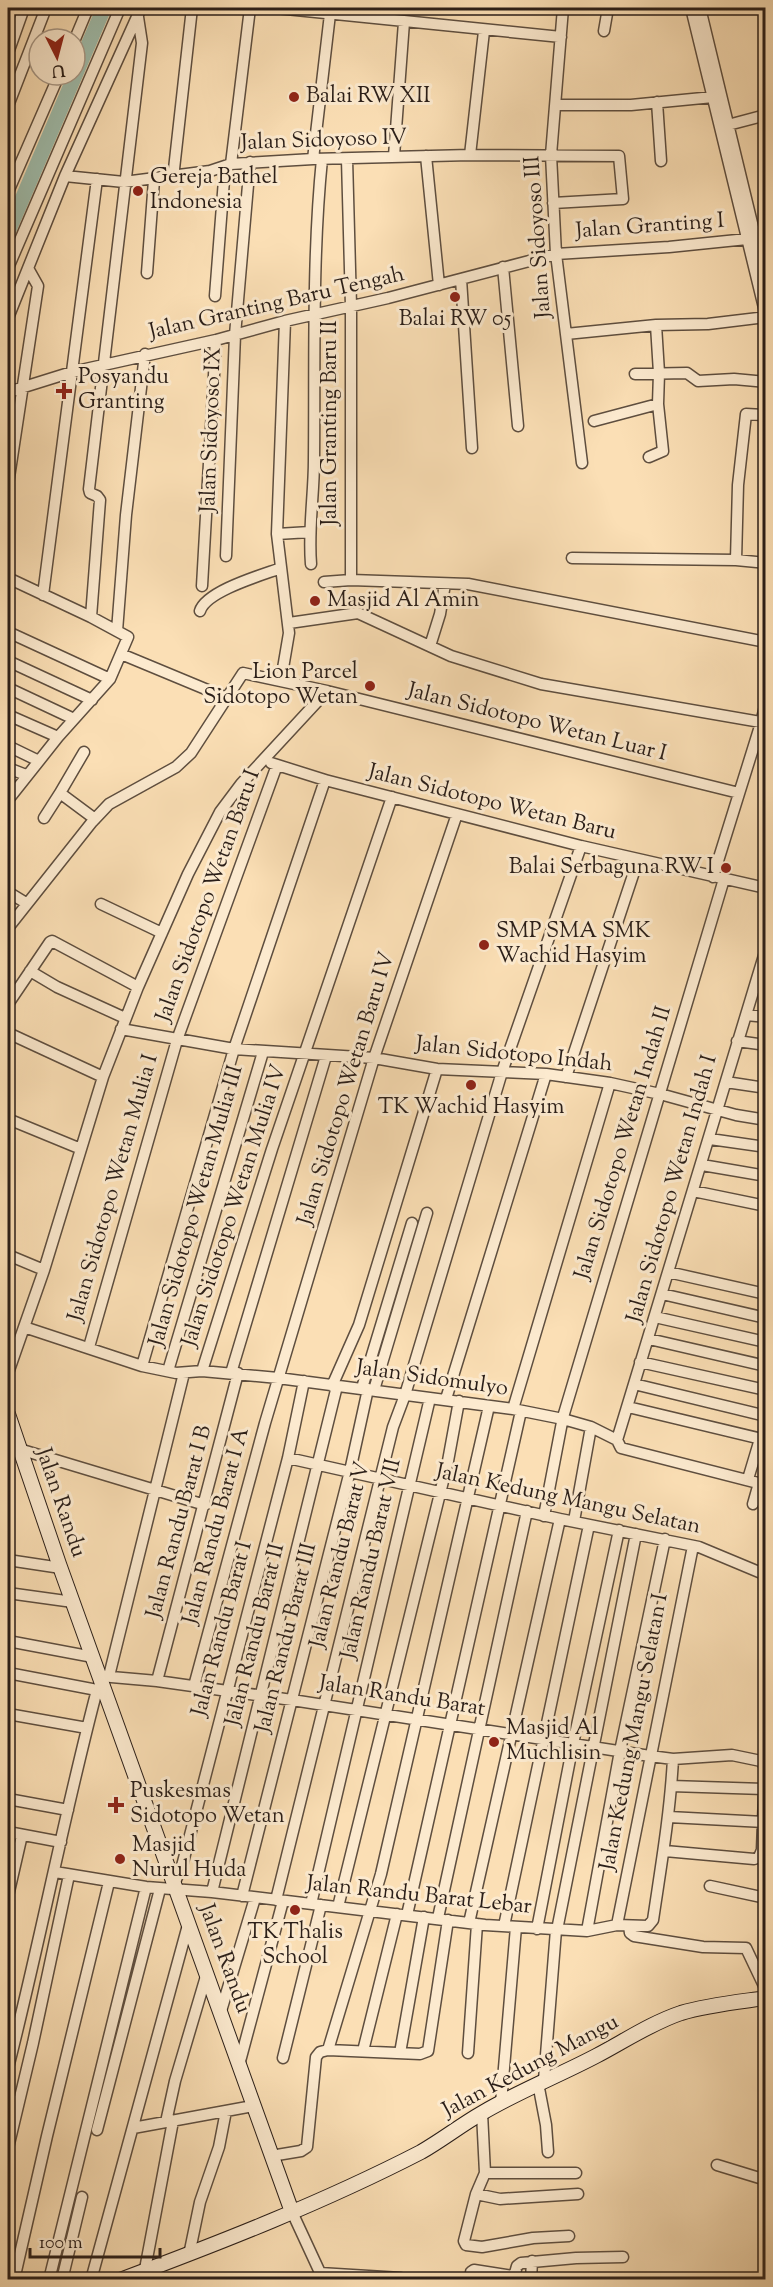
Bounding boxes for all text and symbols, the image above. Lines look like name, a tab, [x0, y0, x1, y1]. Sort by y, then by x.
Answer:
north arrow	[27, 27, 87, 87]
text: U	[50, 57, 66, 82]
place label: Balai RW XII	[306, 81, 430, 113]
marker: Balai RW XII	[287, 90, 301, 104]
street label: Jalan Sidoyoso IV	[239, 122, 408, 160]
street label: Jalan Sidoyoso III	[517, 155, 561, 320]
place label: Gereja Bathel Indonesia	[150, 162, 278, 219]
marker: Gereja Bathel Indonesia	[131, 184, 145, 198]
street label: Jalan Granting I	[574, 206, 725, 248]
street label: Jalan Granting Baru Tengah	[145, 259, 408, 349]
marker: Balai RW 05	[448, 290, 462, 304]
place label: Balai RW 05	[399, 304, 512, 336]
street label: Jalan Granting Baru II	[315, 320, 347, 527]
street label: Jalan Sidoyoso IX	[193, 347, 231, 514]
place label: Posyandu Granting	[78, 362, 169, 419]
marker: Posyandu Granting	[55, 382, 73, 400]
place label: Masjid Al Amin	[327, 585, 479, 617]
marker: Masjid Al Amin	[308, 594, 322, 608]
place label: Lion Parcel Sidotopo Wetan	[203, 657, 358, 714]
street label: Jalan Sidotopo Wetan Luar I	[403, 675, 670, 771]
marker: Lion Parcel Sidotopo Wetan	[363, 679, 377, 693]
street label: Jalan Sidotopo Wetan Baru	[364, 756, 620, 849]
street label: Jalan Sidotopo Wetan Baru I	[148, 765, 270, 1028]
place label: Balai Serbaguna RW I	[509, 852, 714, 884]
marker: Balai Serbaguna RW I	[719, 861, 733, 875]
place label: SMP SMA SMK Wachid Hasyim	[496, 916, 651, 973]
marker: SMP SMA SMK Wachid Hasyim	[477, 938, 491, 952]
street label: Jalan Sidotopo Wetan Baru IV	[290, 948, 404, 1231]
street label: Jalan Sidotopo Wetan Indah II	[570, 1003, 678, 1283]
street label: Jalan Sidotopo Indah	[413, 1029, 614, 1081]
street label: Jalan Sidotopo Wetan Mulia I	[60, 1050, 168, 1326]
street label: Jalan Sidotopo Wetan Indah I	[622, 1052, 724, 1326]
street label: Jalan Sidotopo Wetan Mulia IV	[174, 1061, 296, 1352]
street label: Jalan Sidotopo Wetan Mulia III	[141, 1062, 253, 1351]
marker: TK Wachid Hasyim	[464, 1078, 478, 1092]
place label: TK Wachid Hasyim	[378, 1092, 564, 1124]
street label: Jalan Sidomulyo	[353, 1352, 510, 1405]
street label: Jalan Randu Barat I B	[139, 1422, 221, 1623]
street label: Jalan Randu Barat I A	[175, 1424, 259, 1629]
street label: Jalan Randu	[26, 1443, 94, 1562]
street label: Jalan Randu Barat VII	[333, 1456, 411, 1663]
street label: Jalan Kedung Mangu Selatan	[432, 1456, 703, 1544]
street label: Jalan Randu Barat V	[302, 1458, 380, 1652]
street label: Jalan Randu Barat I	[184, 1538, 262, 1721]
street label: Jalan Randu Barat II	[218, 1540, 294, 1731]
street label: Jalan Randu Barat III	[248, 1540, 326, 1737]
street label: Jalan Kedung Mangu Selatan I	[592, 1591, 678, 1874]
street label: Jalan Randu Barat	[315, 1668, 488, 1726]
place label: Masjid Al Muchlisin	[506, 1713, 602, 1770]
marker: Masjid Al Muchlisin	[487, 1735, 501, 1749]
place label: Puskesmas Sidotopo Wetan	[130, 1776, 285, 1833]
marker: Puskesmas Sidotopo Wetan	[107, 1796, 125, 1814]
place label: Masjid Nurul Huda	[132, 1830, 247, 1887]
marker: Masjid Nurul Huda	[113, 1852, 127, 1866]
street label: Jalan Randu Barat Lebar	[304, 1868, 533, 1924]
street label: Jalan Randu	[189, 1899, 259, 2018]
marker: TK Thalis School	[288, 1903, 302, 1917]
place label: TK Thalis School	[247, 1917, 343, 1974]
street label: Jalan Kedung Mangu	[436, 2007, 625, 2127]
scale bar	[30, 2221, 160, 2259]
text: 100 m	[39, 2231, 83, 2257]

